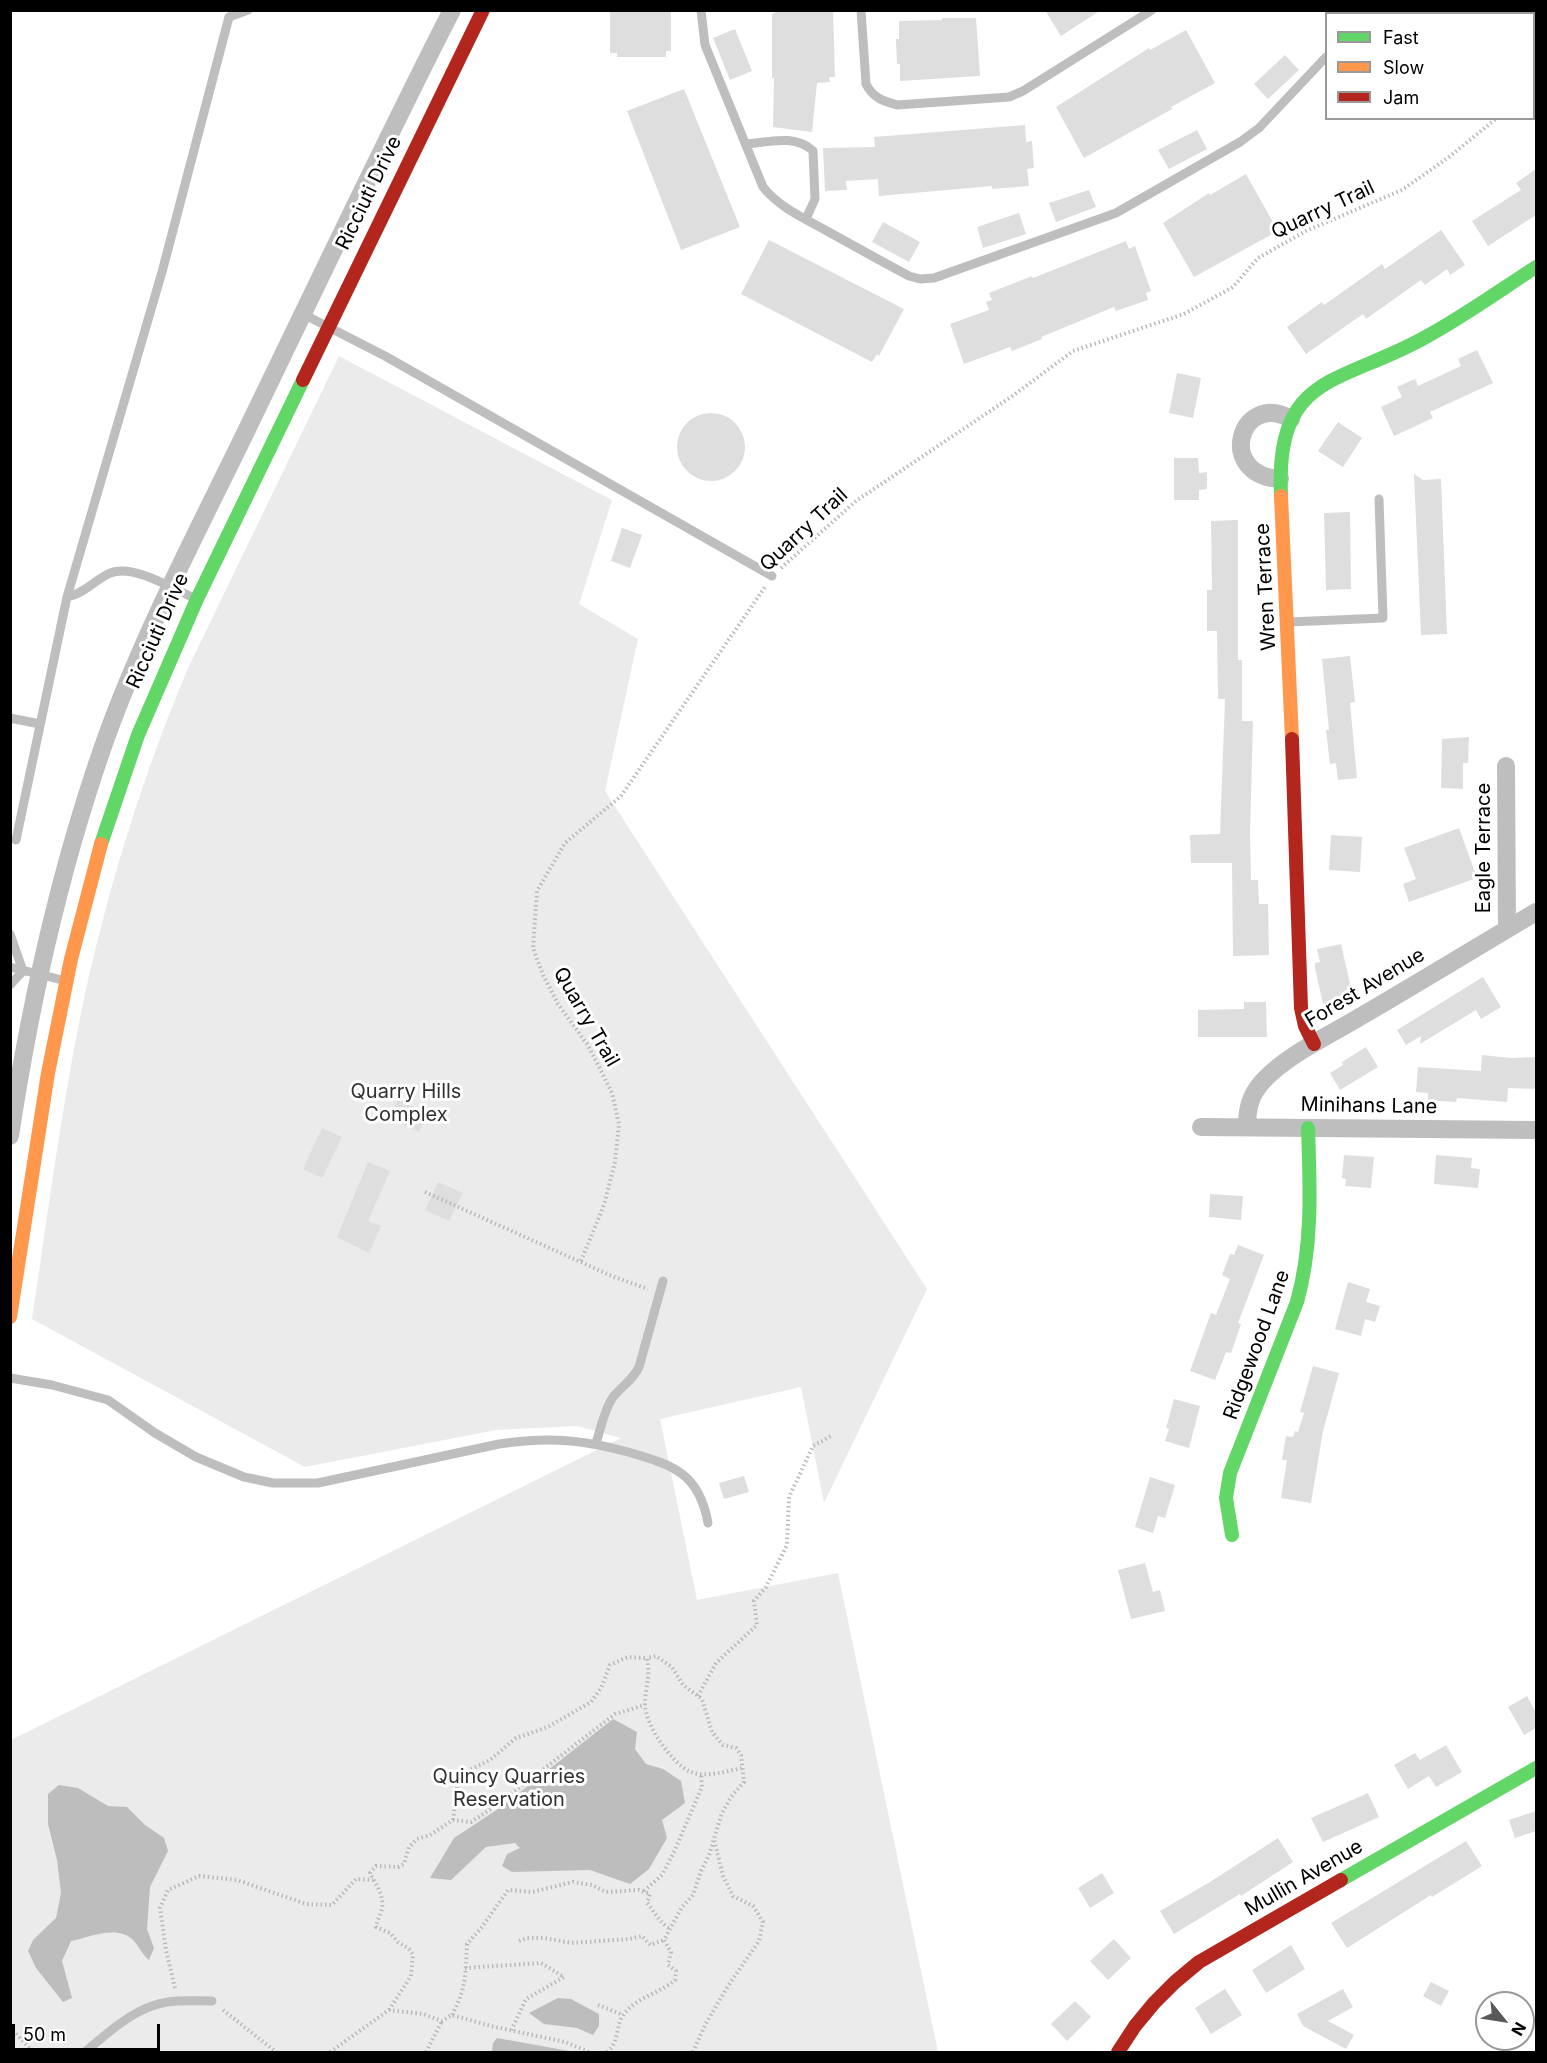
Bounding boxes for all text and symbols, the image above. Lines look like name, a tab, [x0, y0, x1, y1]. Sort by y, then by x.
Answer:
legend	[1325, 12, 1535, 120]
text: Fast	[1383, 27, 1419, 48]
text: Slow	[1383, 57, 1424, 78]
text: Jam	[1383, 87, 1419, 108]
street label: Ricciuti Drive	[331, 132, 407, 254]
street label: Quarry Trail	[1268, 176, 1378, 244]
street label: Quarry Trail	[755, 483, 853, 577]
street label: Wren Terrace	[1251, 522, 1281, 652]
street label: Ricciuti Drive	[122, 570, 194, 692]
street label: Eagle Terrace	[1472, 783, 1496, 913]
street label: Forest Avenue	[1301, 943, 1429, 1033]
street label: Quarry Trail	[548, 963, 624, 1071]
park label: Quarry Hills Complex	[351, 1080, 461, 1127]
street label: Minihans Lane	[1300, 1093, 1438, 1119]
street label: Ridgewood Lane	[1219, 1267, 1295, 1423]
park label: Quincy Quarries Reservation	[433, 1765, 585, 1812]
street label: Mullin Avenue	[1241, 1835, 1367, 1921]
north arrow	[1475, 1991, 1535, 2051]
scale bar	[15, 2012, 164, 2050]
text: N	[1507, 2019, 1531, 2039]
text: 50 m	[23, 2024, 66, 2045]

